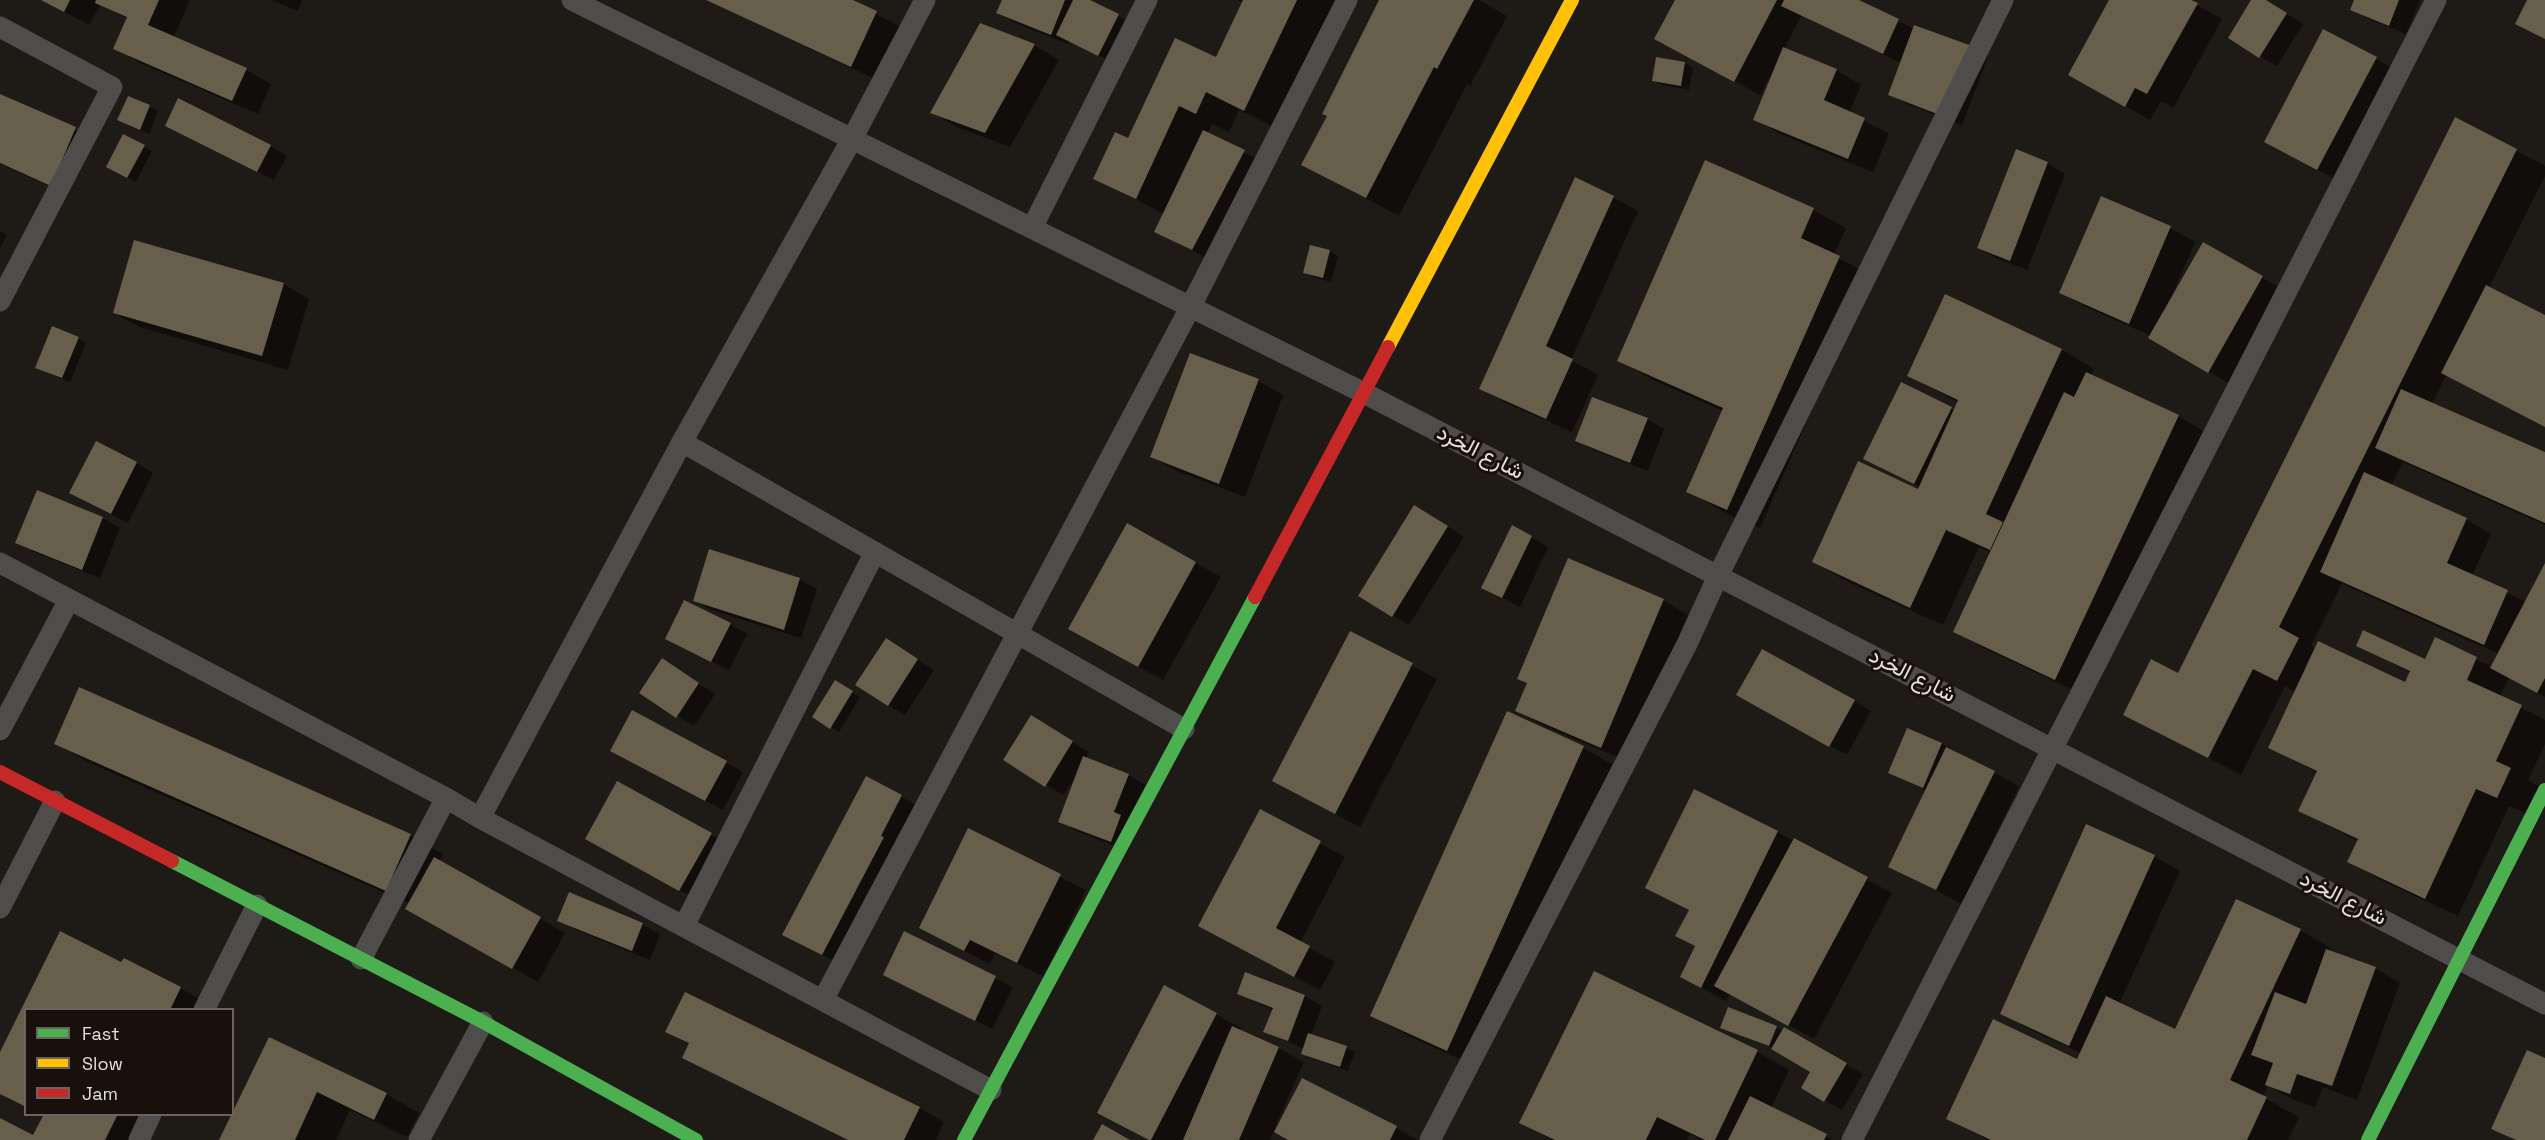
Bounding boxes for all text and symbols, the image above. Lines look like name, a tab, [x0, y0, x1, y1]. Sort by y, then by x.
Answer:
street label: شارع الخرد	[1432, 420, 1528, 486]
street label: شارع الخرد	[1864, 643, 1960, 709]
street label: شارع الخرد	[2295, 866, 2391, 932]
legend	[24, 1008, 234, 1116]
text: Fast	[82, 1022, 119, 1045]
text: Slow	[82, 1052, 123, 1075]
text: Jam	[82, 1082, 118, 1105]

